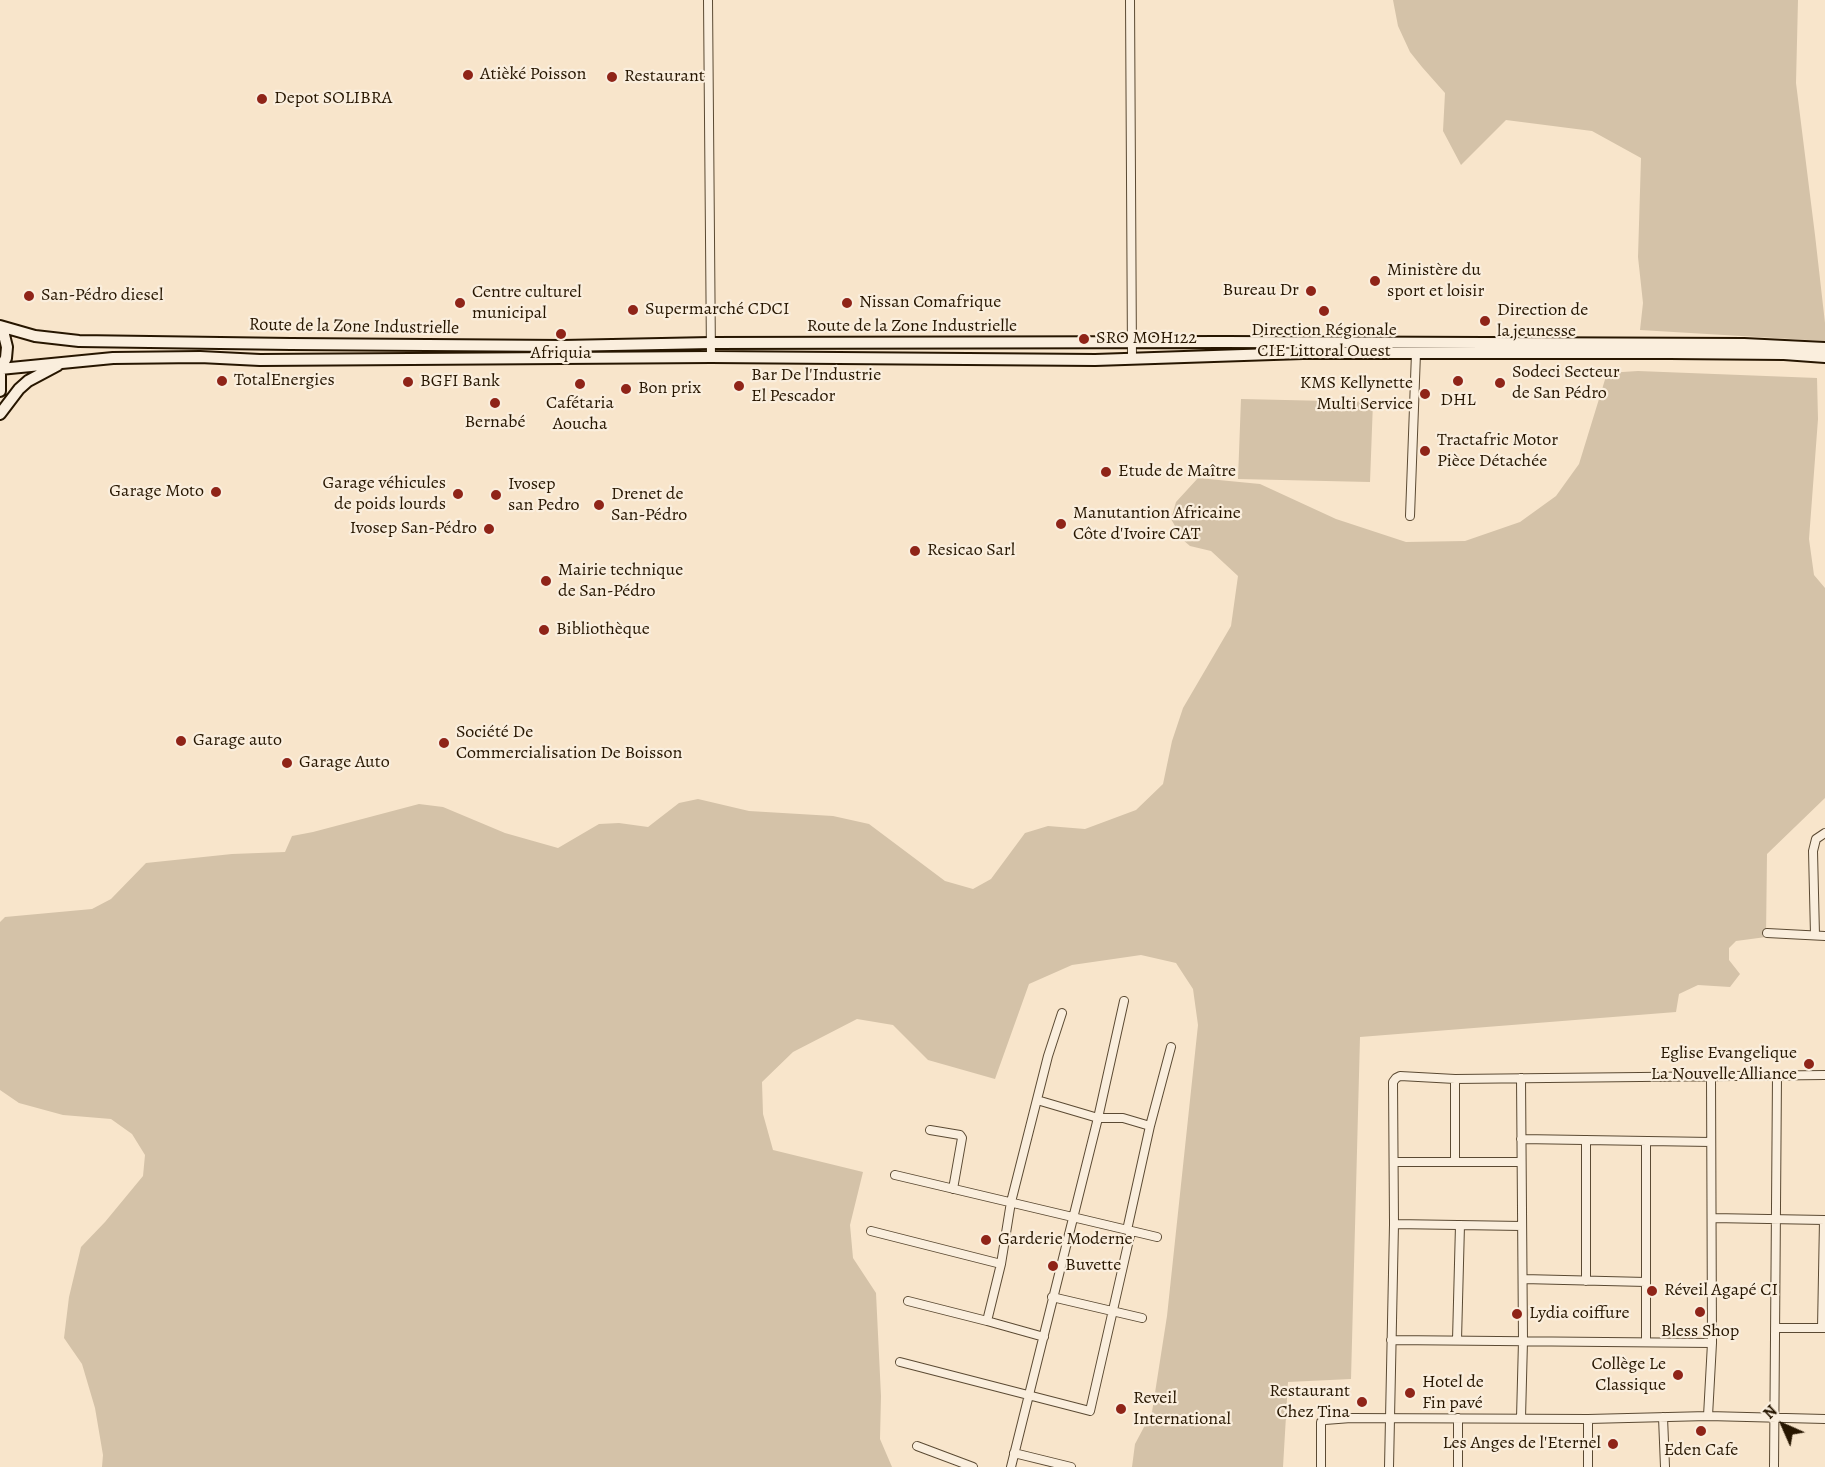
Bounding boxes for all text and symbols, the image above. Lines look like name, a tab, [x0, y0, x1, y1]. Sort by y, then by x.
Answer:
place label: Atièké Poisson	[480, 64, 586, 86]
place label: Restaurant	[624, 66, 705, 88]
marker: Atièké Poisson	[461, 68, 475, 82]
marker: Restaurant	[605, 70, 619, 84]
place label: Depot SOLIBRA	[274, 88, 392, 110]
marker: Depot SOLIBRA	[255, 92, 269, 106]
place label: Ministère du sport et loisir	[1387, 260, 1484, 302]
marker: Ministère du sport et loisir	[1368, 274, 1382, 288]
place label: Bureau Dr	[1223, 280, 1299, 302]
place label: Centre culturel municipal	[472, 282, 582, 324]
marker: Bureau Dr	[1304, 284, 1318, 298]
place label: San-Pédro diesel	[41, 285, 163, 307]
marker: San-Pédro diesel	[22, 289, 36, 303]
place label: Nissan Comafrique	[859, 292, 1001, 314]
marker: Centre culturel municipal	[453, 296, 467, 310]
marker: Nissan Comafrique	[840, 296, 854, 310]
place label: Supermarché CDCI	[645, 299, 789, 321]
place label: Direction de la jeunesse	[1497, 300, 1588, 342]
marker: Supermarché CDCI	[626, 303, 640, 317]
marker: Direction Régionale CIE Littoral Ouest	[1317, 304, 1331, 318]
street label: Route de la Zone Industrielle	[249, 314, 459, 340]
marker: Direction de la jeunesse	[1478, 314, 1492, 328]
street label: Route de la Zone Industrielle	[807, 316, 1017, 338]
place label: Direction Régionale CIE Littoral Ouest	[1251, 320, 1397, 362]
marker: Afriquia	[554, 327, 568, 341]
place label: SRO MOH122	[1096, 328, 1197, 350]
marker: SRO MOH122	[1077, 332, 1091, 346]
place label: Afriquia	[531, 343, 591, 365]
place label: Sodeci Secteur de San Pédro	[1512, 362, 1620, 404]
place label: Bar De l'Industrie El Pescador	[751, 365, 881, 407]
place label: TotalEnergies	[234, 370, 335, 392]
place label: BGFI Bank	[420, 371, 500, 393]
place label: KMS Kellynette Multi Service	[1300, 373, 1413, 416]
marker: TotalEnergies	[215, 374, 229, 388]
marker: DHL	[1451, 374, 1465, 388]
marker: BGFI Bank	[401, 375, 415, 389]
marker: Sodeci Secteur de San Pédro	[1493, 376, 1507, 390]
marker: Cafétaria Aoucha	[573, 377, 587, 391]
place label: Bon prix	[638, 378, 701, 400]
marker: Bar De l'Industrie El Pescador	[732, 379, 746, 393]
marker: Bon prix	[619, 382, 633, 396]
marker: KMS Kellynette Multi Service	[1418, 387, 1432, 401]
place label: DHL	[1440, 390, 1476, 412]
place label: Cafétaria Aoucha	[546, 393, 614, 436]
marker: Bernabé	[488, 396, 502, 410]
place label: Bernabé	[465, 412, 525, 434]
place label: Tractafric Motor Pièce Détachée	[1437, 430, 1558, 472]
marker: Tractafric Motor Pièce Détachée	[1418, 444, 1432, 458]
place label: Etude de Maître	[1118, 461, 1236, 483]
marker: Etude de Maître	[1099, 465, 1113, 479]
place label: Garage véhicules de poids lourds	[323, 473, 446, 516]
place label: Ivosep san Pedro	[508, 474, 580, 516]
place label: Garage Moto	[109, 481, 204, 503]
place label: Drenet de San-Pédro	[611, 484, 687, 526]
marker: Garage Moto	[209, 485, 223, 499]
marker: Garage véhicules de poids lourds	[451, 487, 465, 501]
marker: Ivosep san Pedro	[489, 488, 503, 502]
marker: Drenet de San-Pédro	[592, 498, 606, 512]
place label: Manutantion Africaine Côte d'Ivoire CAT	[1073, 503, 1241, 546]
marker: Manutantion Africaine Côte d'Ivoire CAT	[1054, 517, 1068, 531]
place label: Ivosep San-Pédro	[350, 518, 477, 540]
marker: Ivosep San-Pédro	[482, 522, 496, 536]
place label: Resicao Sarl	[927, 540, 1015, 562]
marker: Resicao Sarl	[908, 544, 922, 558]
place label: Mairie technique de San-Pédro	[558, 560, 683, 602]
marker: Mairie technique de San-Pédro	[539, 574, 553, 588]
place label: Bibliothèque	[556, 619, 650, 641]
marker: Bibliothèque	[537, 623, 551, 637]
place label: Société De Commercialisation De Boisson	[456, 722, 682, 764]
place label: Garage auto	[193, 730, 282, 752]
marker: Garage auto	[174, 734, 188, 748]
marker: Société De Commercialisation De Boisson	[437, 736, 451, 750]
place label: Garage Auto	[299, 752, 390, 774]
marker: Garage Auto	[280, 756, 294, 770]
place label: Eglise Evangelique La Nouvelle Alliance	[1651, 1043, 1797, 1086]
marker: Eglise Evangelique La Nouvelle Alliance	[1802, 1057, 1816, 1071]
place label: Garderie Moderne	[998, 1229, 1133, 1251]
marker: Garderie Moderne	[979, 1233, 993, 1247]
place label: Buvette	[1065, 1255, 1121, 1277]
marker: Buvette	[1046, 1259, 1060, 1273]
place label: Réveil Agapé CI	[1664, 1280, 1778, 1302]
marker: Réveil Agapé CI	[1645, 1284, 1659, 1298]
place label: Lydia coiffure	[1529, 1303, 1630, 1325]
marker: Bless Shop	[1693, 1305, 1707, 1319]
marker: Lydia coiffure	[1510, 1307, 1524, 1321]
place label: Bless Shop	[1661, 1321, 1739, 1343]
place label: Collège Le Classique	[1592, 1354, 1666, 1396]
marker: Collège Le Classique	[1671, 1368, 1685, 1382]
place label: Hotel de Fin pavé	[1422, 1372, 1484, 1414]
place label: Restaurant Chez Tina	[1269, 1381, 1350, 1424]
marker: Hotel de Fin pavé	[1403, 1386, 1417, 1400]
place label: Reveil International	[1133, 1388, 1231, 1430]
marker: Restaurant Chez Tina	[1355, 1395, 1369, 1409]
north arrow	[1753, 1395, 1813, 1455]
text: N	[1758, 1400, 1782, 1424]
marker: Reveil International	[1114, 1402, 1128, 1416]
marker: Eden Cafe	[1694, 1424, 1708, 1438]
place label: Les Anges de l'Eternel	[1442, 1433, 1601, 1455]
marker: Les Anges de l'Eternel	[1606, 1437, 1620, 1451]
place label: Eden Cafe	[1664, 1440, 1738, 1462]

